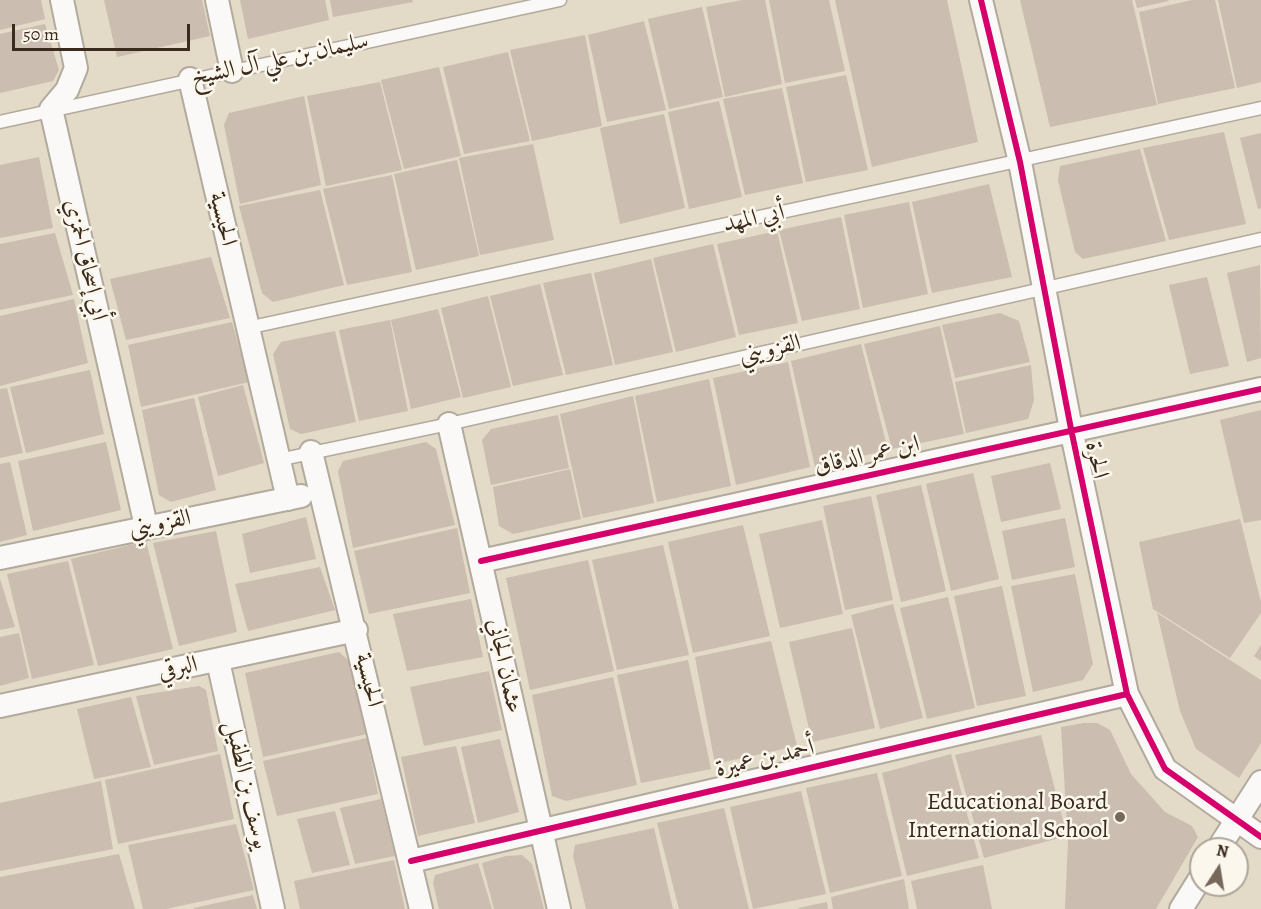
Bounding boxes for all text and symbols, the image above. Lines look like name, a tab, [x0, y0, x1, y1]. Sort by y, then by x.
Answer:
scale bar	[15, 12, 194, 50]
text: 50 m	[23, 22, 59, 46]
street label: سليمان بن علي آل الشيخ	[189, 27, 371, 93]
street label: الحيسية	[202, 189, 242, 249]
street label: أبي إسحاق الحمزي	[57, 196, 113, 324]
street label: أبي المهد	[720, 198, 788, 240]
street label: القزويني	[736, 329, 804, 371]
street label: ابن عمر الدقاق	[812, 430, 922, 482]
street label: الحرة	[1078, 439, 1114, 481]
street label: القزويني	[126, 504, 194, 544]
street label: عثمان الجاني	[480, 616, 528, 716]
street label: الحيسية	[348, 650, 388, 710]
street label: البرقي	[156, 651, 200, 687]
street label: يوسف بن الطفيل	[217, 718, 275, 852]
street label: أحمد بن عميرة	[713, 734, 817, 784]
place label: Educational Board International School	[908, 789, 1108, 845]
marker: Educational Board International School	[1113, 810, 1127, 824]
north arrow	[1189, 837, 1249, 897]
text: N	[1214, 839, 1230, 863]

